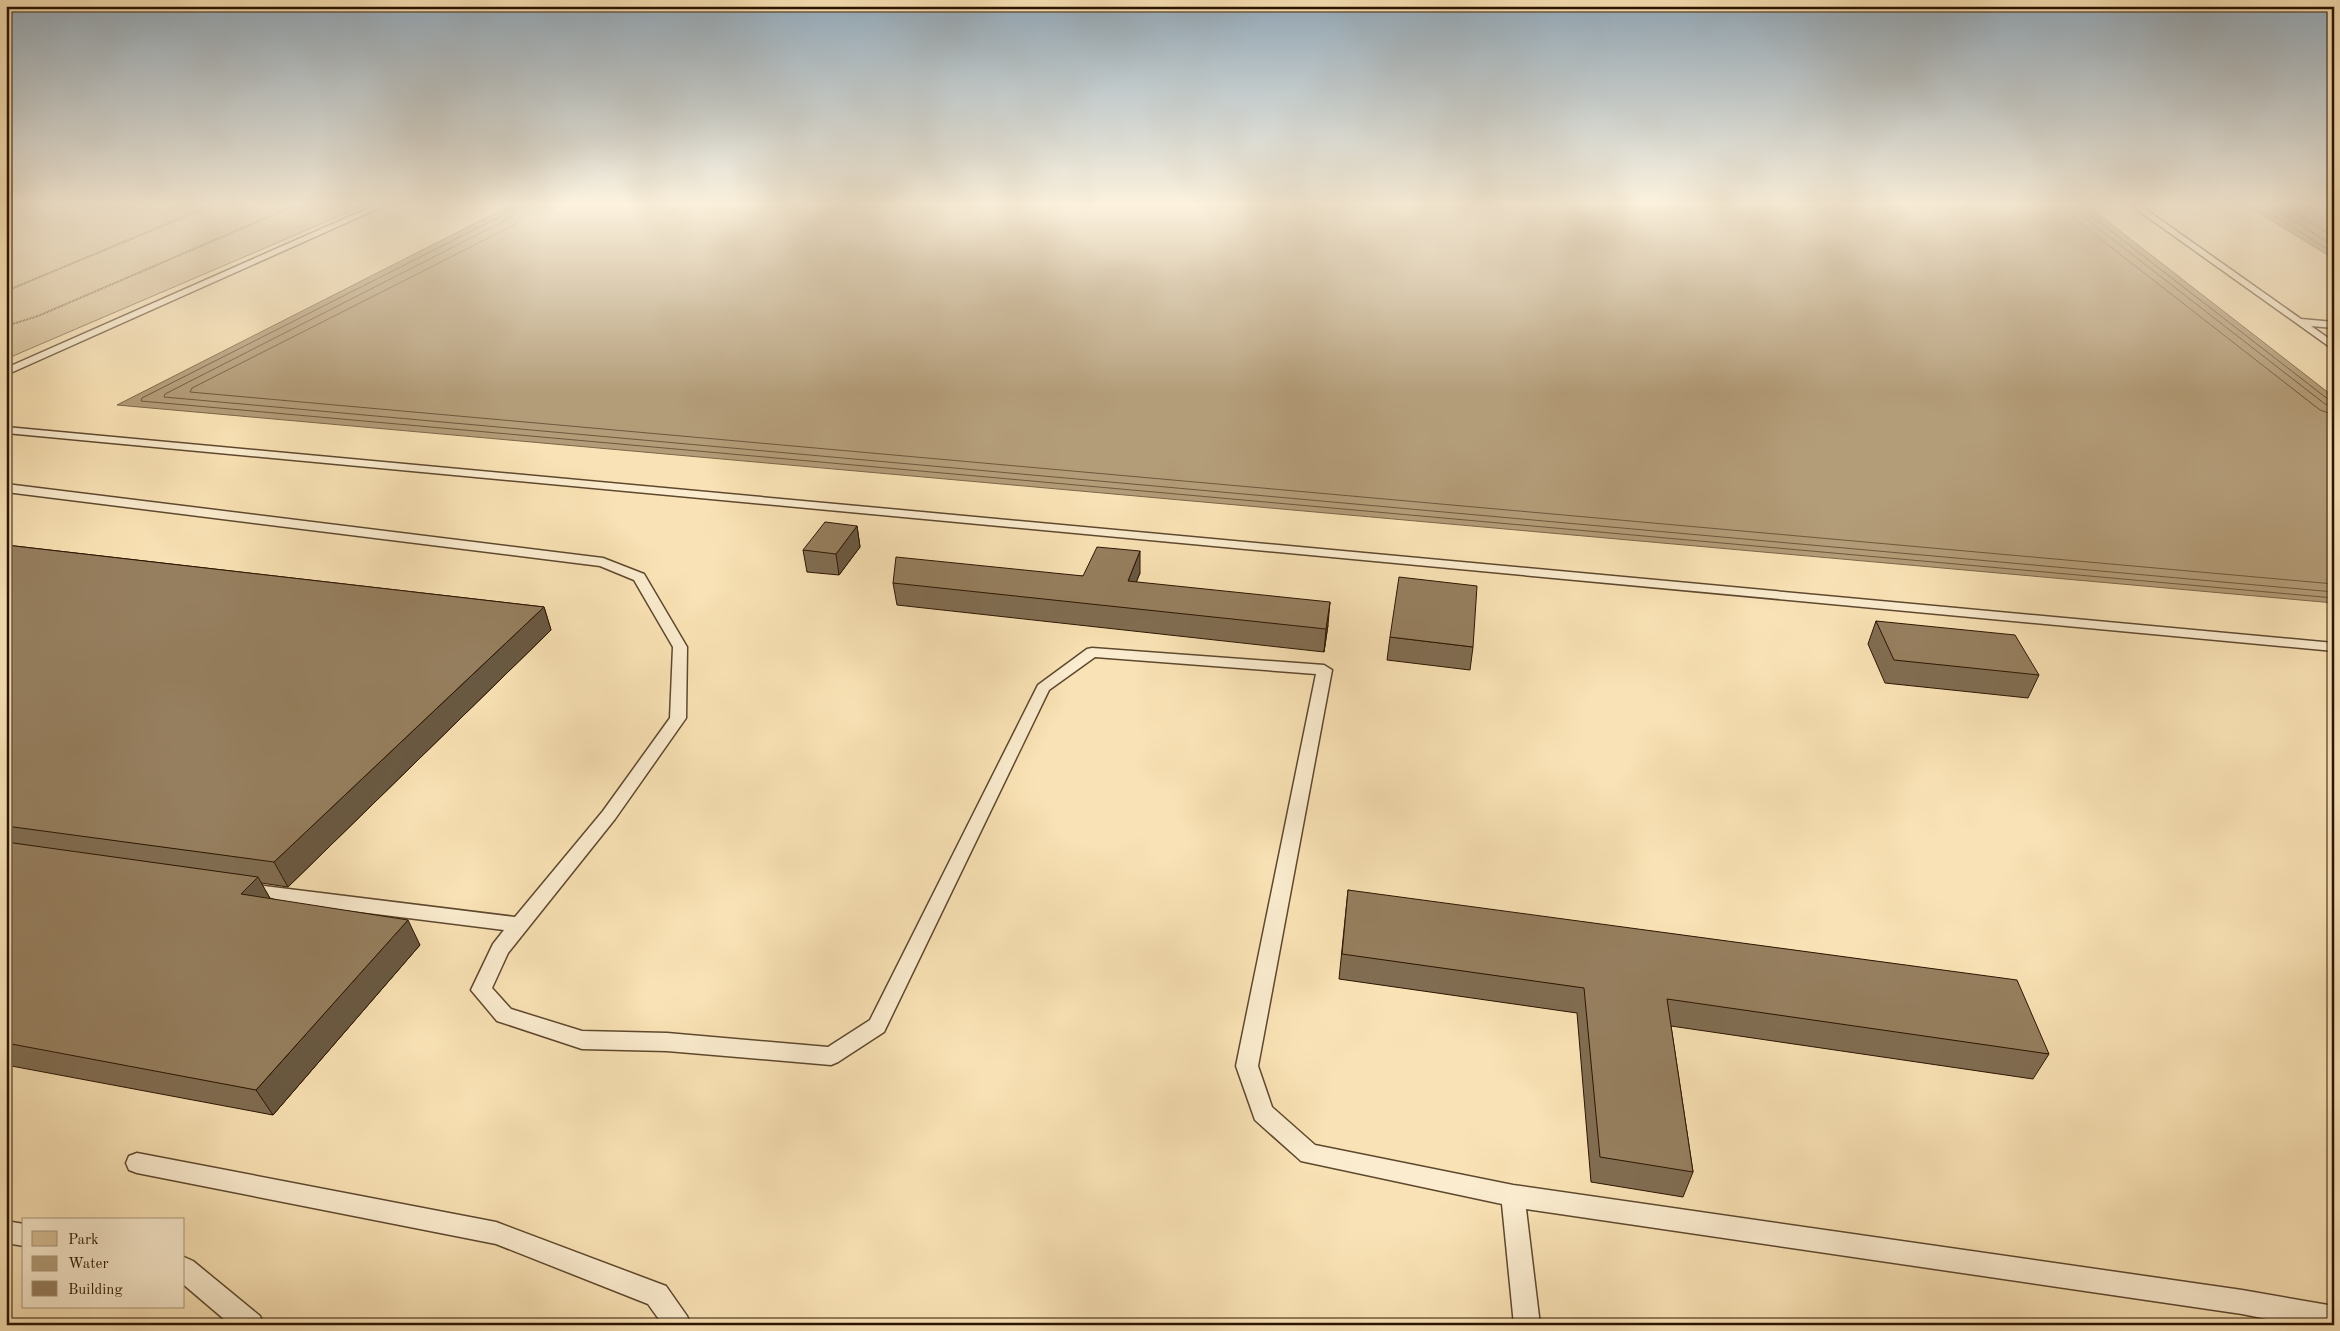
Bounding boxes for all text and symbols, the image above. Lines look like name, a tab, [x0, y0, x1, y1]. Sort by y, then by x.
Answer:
legend	[22, 1218, 185, 1308]
text: Park	[68, 1233, 99, 1248]
text: Water	[68, 1257, 109, 1272]
text: Building	[68, 1283, 123, 1298]

